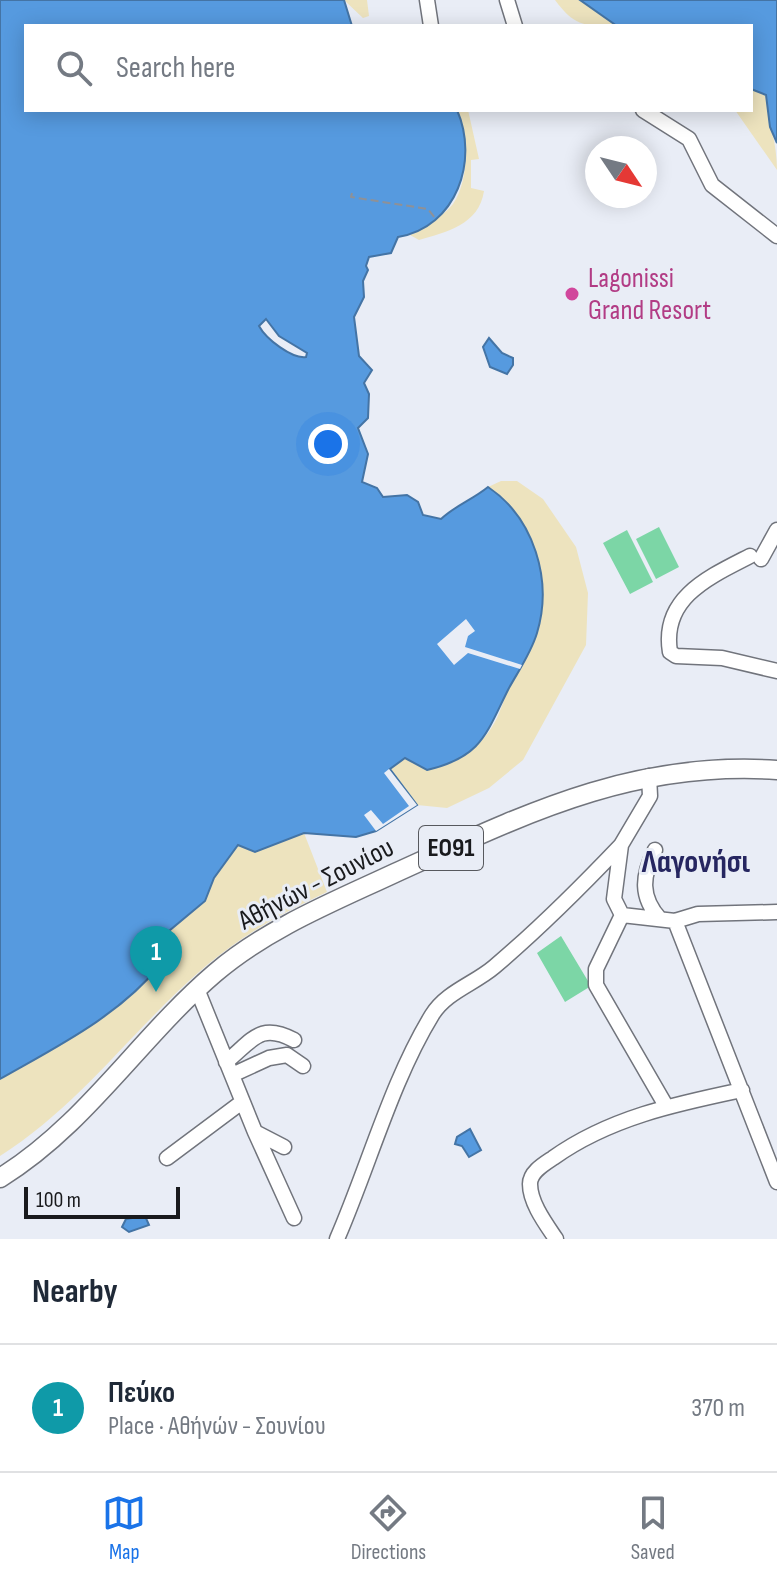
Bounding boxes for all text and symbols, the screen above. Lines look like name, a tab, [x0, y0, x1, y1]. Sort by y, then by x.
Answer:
search box	[24, 24, 753, 112]
icon: search	[52, 46, 96, 90]
text: Search here	[116, 50, 235, 86]
north arrow	[585, 136, 657, 208]
place label: Lagonissi Grand Resort	[588, 262, 711, 327]
marker: Lagonissi Grand Resort	[563, 285, 581, 303]
your location	[308, 424, 348, 464]
road number: ΕΟ91	[419, 826, 483, 870]
street label: Αθήνών - Σουνίου	[232, 831, 399, 938]
district label: Λαγονήσι	[641, 843, 751, 882]
pin: 1	[130, 926, 182, 992]
scale bar	[24, 1183, 180, 1219]
text: 100 m	[36, 1187, 81, 1214]
text: Nearby	[32, 1271, 118, 1312]
text: Πεύκο	[108, 1375, 175, 1411]
text: 1	[53, 1393, 63, 1424]
text: 370 m	[691, 1393, 745, 1424]
text: Place · Αθήνών - Σουνίου	[108, 1411, 326, 1442]
tab: Map	[102, 1491, 146, 1566]
tab: Directions	[351, 1491, 426, 1566]
tab: Saved	[631, 1491, 675, 1566]

